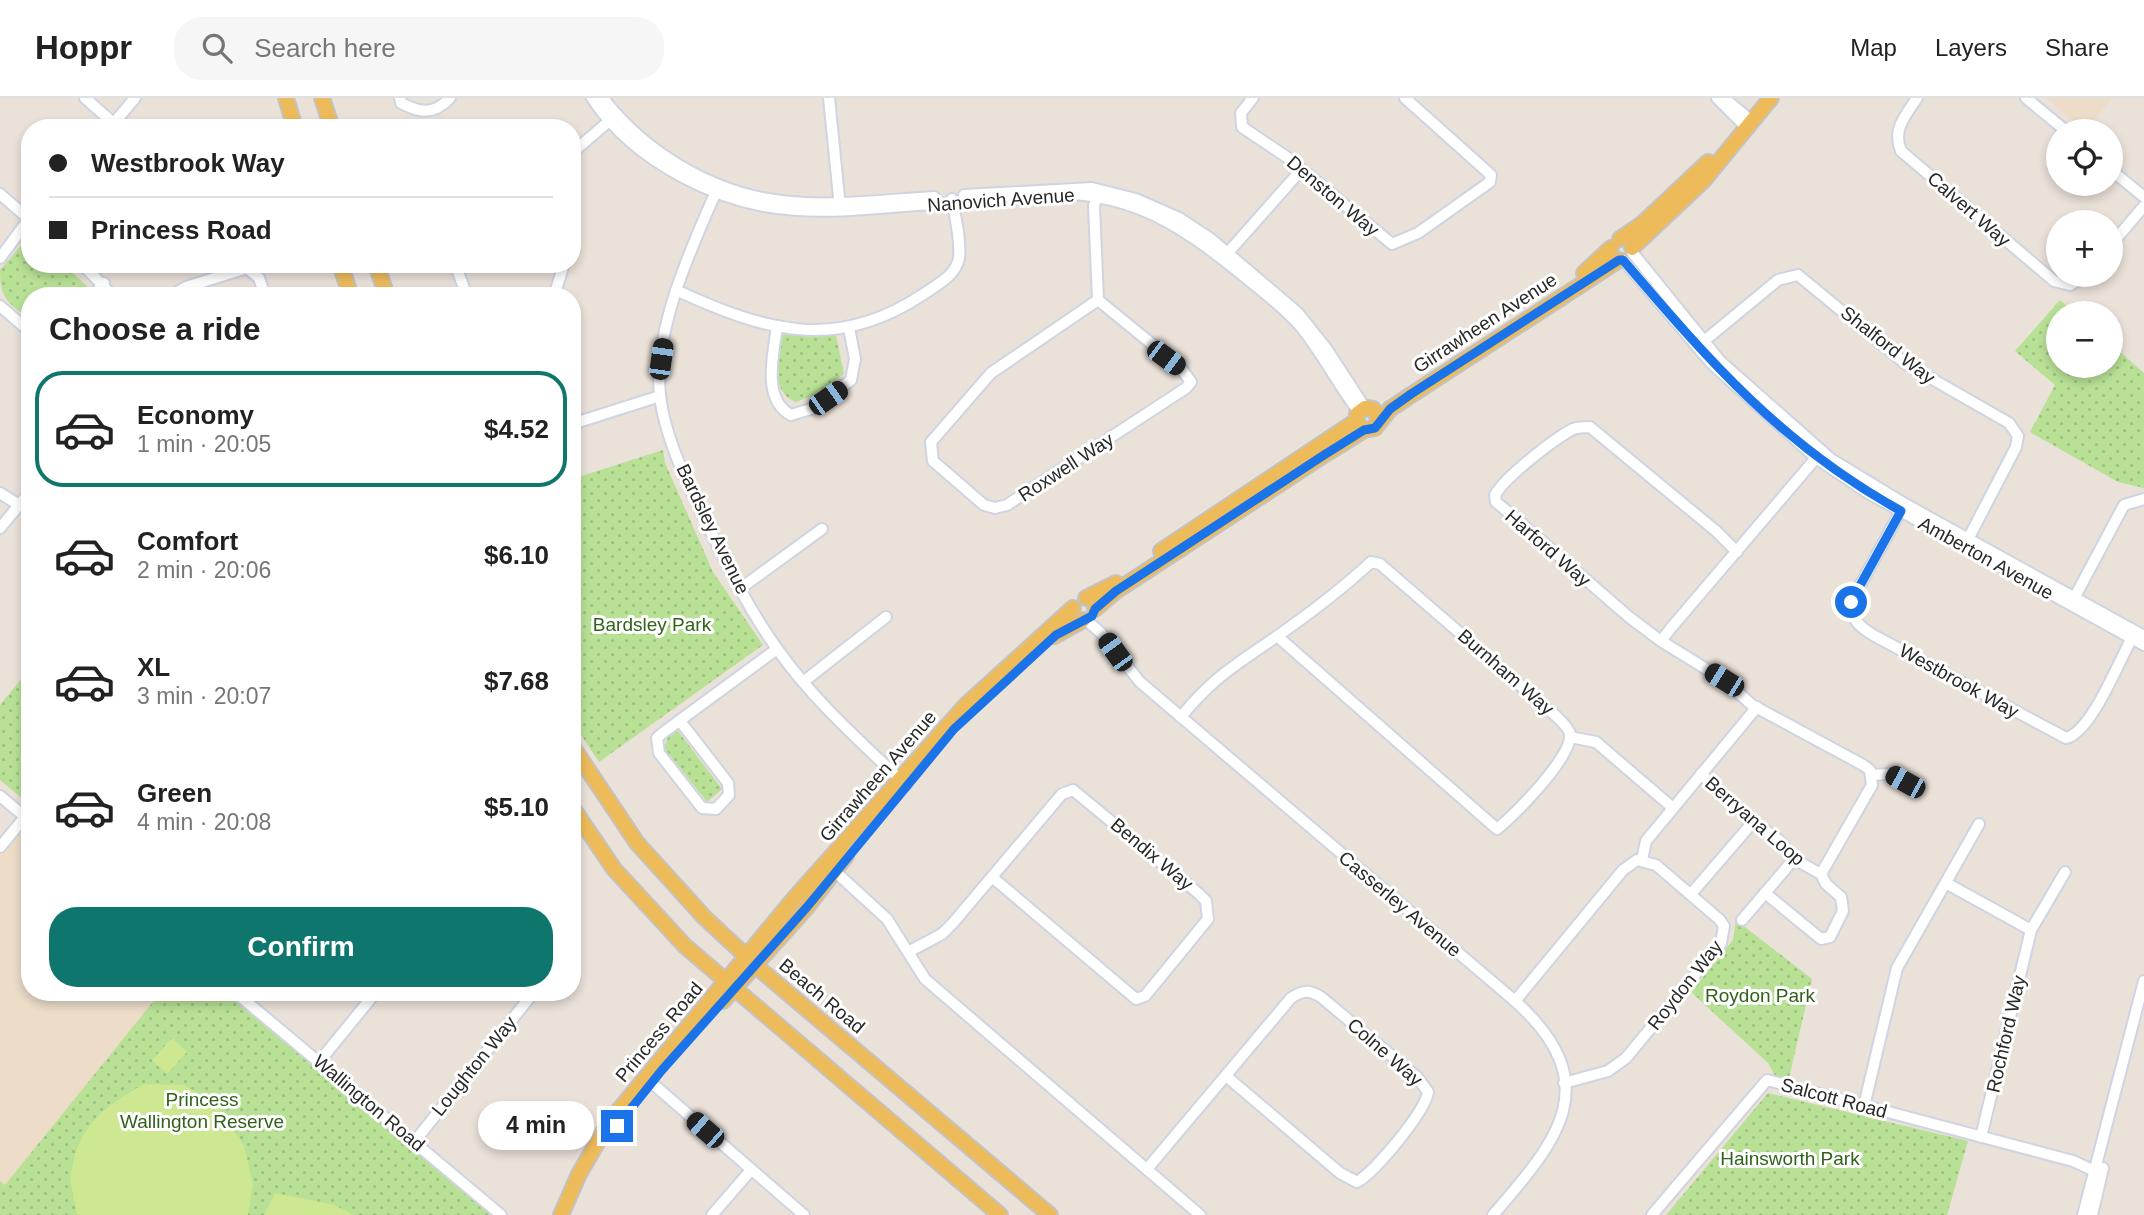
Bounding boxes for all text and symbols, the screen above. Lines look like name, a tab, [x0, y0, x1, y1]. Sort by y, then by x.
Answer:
search box	[174, 17, 664, 80]
text: Hoppr	[35, 29, 132, 66]
icon: search	[198, 29, 236, 67]
text: Search here	[254, 33, 396, 63]
text: Map	[1850, 34, 1897, 61]
text: Layers	[1935, 34, 2007, 61]
text: Share	[2045, 34, 2109, 61]
map controls	[2046, 119, 2123, 378]
button: locate	[2046, 119, 2123, 196]
text: Westbrook Way	[91, 148, 285, 178]
street label: Denston Way	[1283, 152, 1384, 241]
street label: Calvert Way	[1923, 167, 2015, 251]
street label: Nanovich Avenue	[927, 184, 1075, 216]
button: +	[2046, 210, 2123, 287]
text: Princess Road	[91, 215, 272, 245]
street label: Girrawheen Avenue	[1409, 269, 1561, 377]
button: −	[2046, 301, 2123, 378]
street label: Shalford Way	[1837, 302, 1940, 388]
text: Choose a ride	[49, 311, 261, 347]
car	[648, 337, 675, 381]
car	[1143, 337, 1190, 379]
car	[805, 377, 852, 419]
icon: car	[53, 398, 116, 461]
text: Economy	[137, 400, 254, 430]
text: $4.52	[484, 414, 549, 444]
street label: Roxwell Way	[1015, 428, 1118, 506]
text: 1 min · 20:05	[137, 431, 271, 457]
street label: Bardsley Avenue	[672, 460, 754, 598]
street label: Harford Way	[1501, 505, 1595, 591]
street label: Amberton Avenue	[1915, 512, 2057, 604]
icon: car	[53, 524, 116, 587]
text: Comfort	[137, 526, 238, 556]
text: $6.10	[484, 540, 549, 570]
text: 2 min · 20:06	[137, 557, 271, 583]
route start	[1835, 586, 1867, 618]
park label: Bardsley Park	[593, 614, 712, 635]
street label: Burnham Way	[1454, 625, 1558, 720]
car	[1095, 629, 1136, 675]
street label: Westbrook Way	[1896, 640, 2023, 723]
icon: car	[53, 650, 116, 713]
text: XL	[137, 652, 170, 682]
car	[1701, 660, 1748, 700]
text: $7.68	[484, 666, 549, 696]
text: 3 min · 20:07	[137, 683, 271, 709]
street label: Girrawheen Avenue	[815, 706, 941, 846]
car	[1882, 763, 1929, 801]
street label: Berryana Loop	[1701, 772, 1809, 870]
icon: car	[53, 776, 116, 839]
text: Green	[137, 778, 212, 808]
text: $5.10	[484, 792, 549, 822]
text: 4 min · 20:08	[137, 809, 271, 835]
street label: Bendix Way	[1107, 814, 1198, 895]
street label: Casserley Avenue	[1335, 847, 1465, 961]
button: Confirm	[49, 907, 553, 987]
street label: Roydon Way	[1643, 936, 1727, 1034]
street label: Beach Road	[775, 954, 869, 1038]
street label: Rochford Way	[1982, 973, 2030, 1095]
street label: Princess Road	[611, 978, 707, 1086]
park label: Roydon Park	[1705, 985, 1815, 1006]
street label: Loughton Way	[428, 1012, 521, 1120]
street label: Colne Way	[1343, 1014, 1427, 1091]
street label: Wallington Road	[309, 1050, 429, 1156]
street label: Salcott Road	[1779, 1074, 1889, 1122]
park label: Princess Wallington Reserve	[120, 1089, 284, 1132]
callout: 4 min	[477, 1102, 592, 1150]
car	[683, 1108, 728, 1152]
route end	[601, 1110, 633, 1142]
text: 4 min	[506, 1112, 566, 1138]
park label: Hainsworth Park	[1720, 1148, 1860, 1169]

